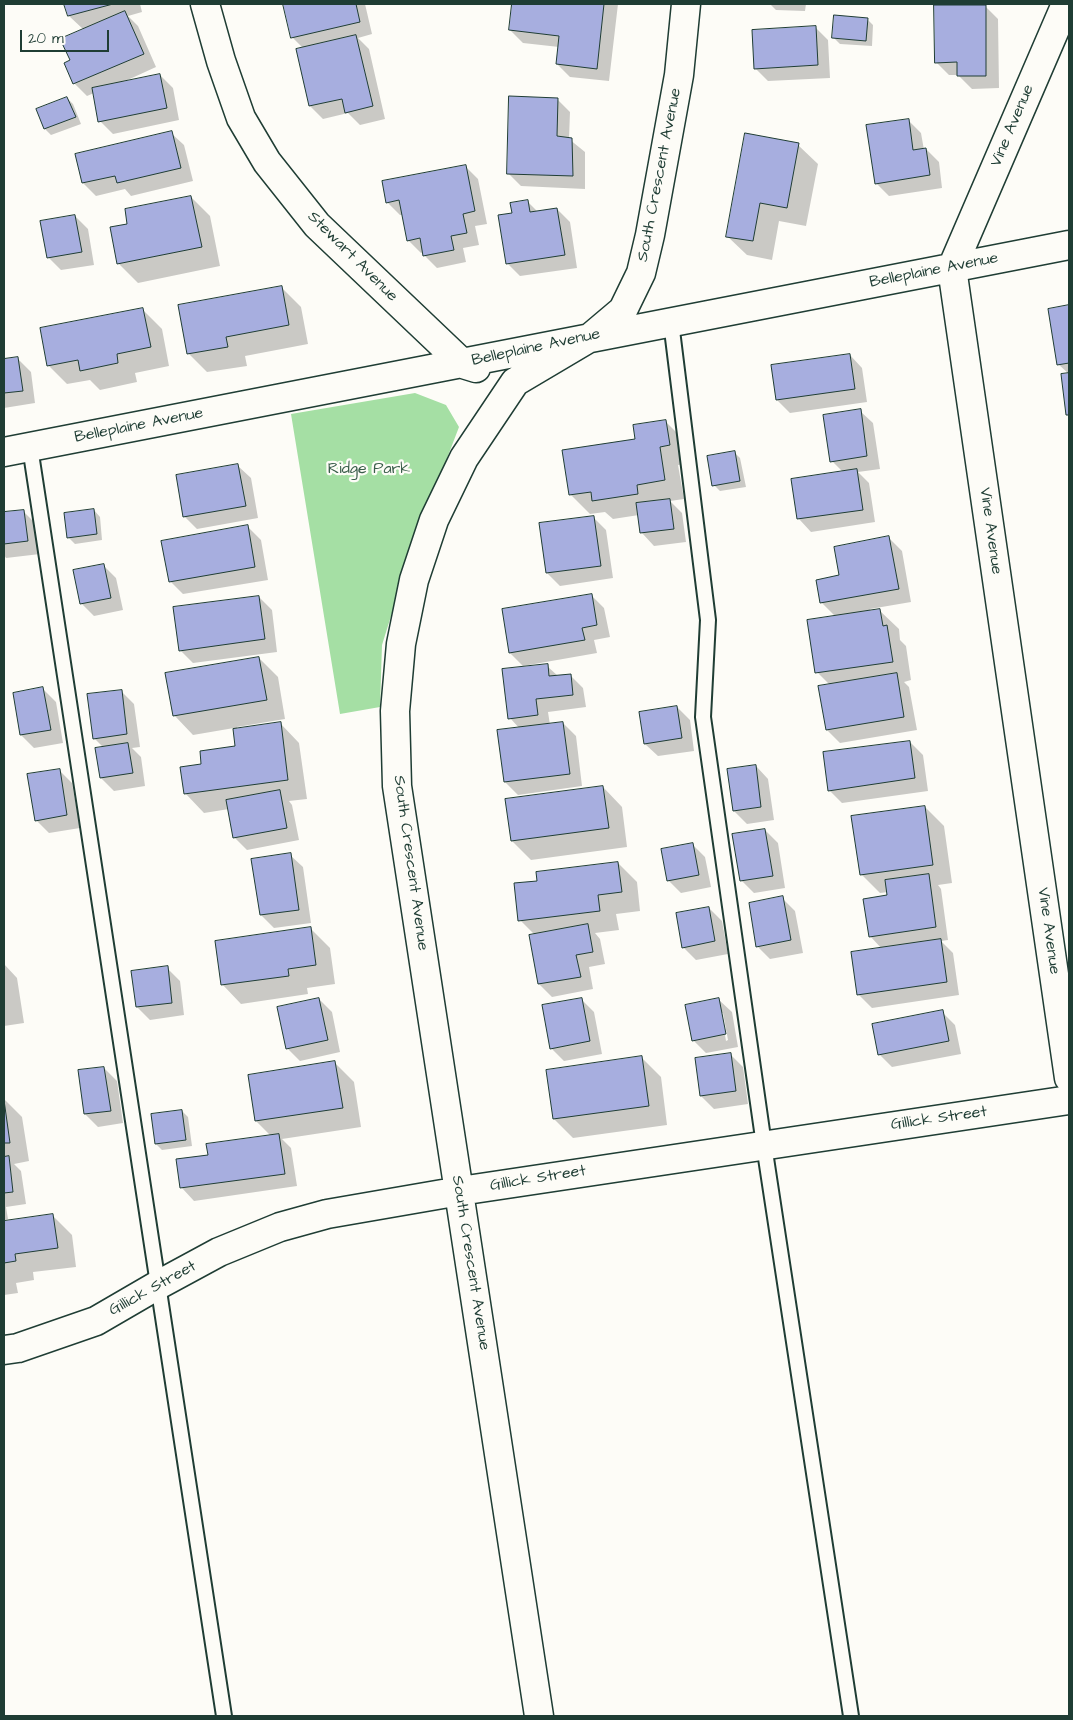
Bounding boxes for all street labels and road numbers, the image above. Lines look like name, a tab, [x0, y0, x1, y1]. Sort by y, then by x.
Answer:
street label: Vine Avenue	[987, 82, 1039, 170]
street label: South Crescent Avenue	[634, 86, 686, 264]
street label: Stewart Avenue	[303, 208, 401, 306]
street label: Belleplaine Avenue	[868, 249, 1000, 293]
street label: Belleplaine Avenue	[470, 325, 602, 371]
street label: Belleplaine Avenue	[73, 404, 205, 448]
street label: Vine Avenue	[974, 486, 1006, 576]
street label: South Crescent Avenue	[388, 774, 432, 952]
street label: Vine Avenue	[1032, 886, 1064, 976]
street label: Gillick Street	[890, 1103, 988, 1135]
street label: Gillick Street	[489, 1162, 587, 1196]
street label: South Crescent Avenue	[447, 1174, 493, 1352]
street label: Gillick Street	[106, 1257, 200, 1321]

